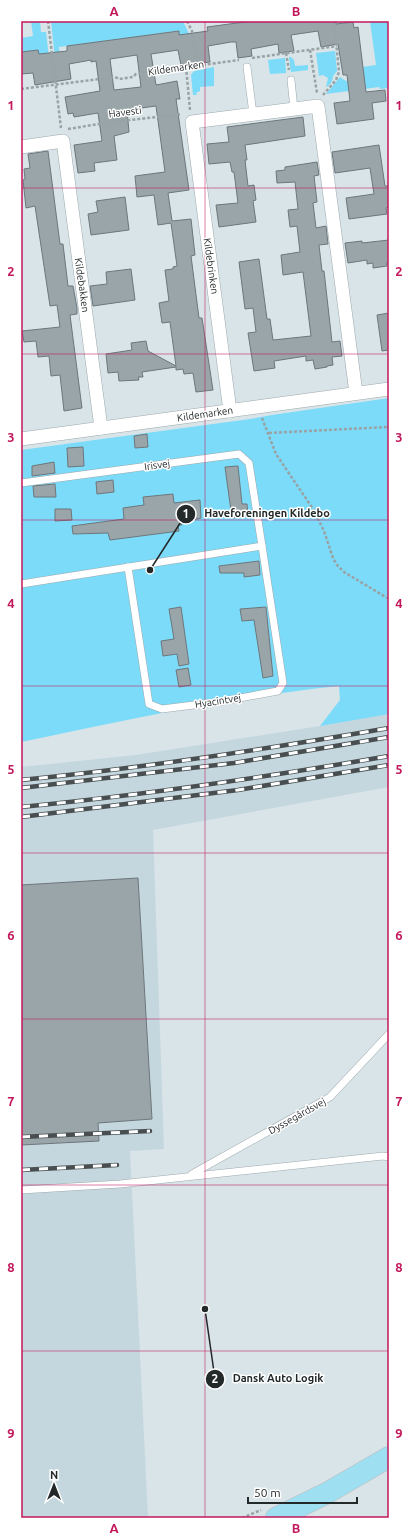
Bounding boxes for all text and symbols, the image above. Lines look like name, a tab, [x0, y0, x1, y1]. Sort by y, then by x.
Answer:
text: A	[109, 4, 119, 18]
text: B	[292, 4, 301, 18]
street label: Kildemarken	[147, 59, 205, 77]
text: 1	[7, 98, 15, 112]
text: 1	[395, 98, 403, 112]
street label: Havesti	[108, 105, 142, 119]
street label: Kildebrinken	[202, 237, 220, 295]
street label: Kildebakken	[73, 257, 91, 313]
text: 2	[7, 264, 15, 278]
text: 2	[395, 264, 403, 278]
street label: Kildemarken	[176, 405, 234, 423]
text: 3	[7, 430, 15, 444]
text: 3	[395, 430, 403, 444]
street label: Irisvej	[143, 458, 171, 472]
callout: Haveforeningen Kildebo	[176, 502, 337, 525]
text: 1	[183, 507, 189, 520]
text: Haveforeningen Kildebo	[204, 507, 330, 519]
text: 4	[7, 596, 15, 610]
text: 4	[395, 596, 403, 610]
street label: Hyacintvej	[194, 692, 242, 710]
text: 5	[7, 762, 15, 776]
text: 5	[395, 762, 403, 776]
text: 6	[7, 928, 15, 942]
text: 6	[395, 928, 403, 942]
text: 7	[7, 1094, 15, 1108]
text: 7	[395, 1094, 403, 1108]
street label: Dyssegårdsvej	[266, 1096, 328, 1136]
text: 8	[7, 1260, 15, 1274]
text: 8	[395, 1260, 403, 1274]
callout: Dansk Auto Logik	[205, 1367, 332, 1390]
text: 2	[212, 1372, 219, 1385]
text: Dansk Auto Logik	[233, 1372, 324, 1384]
text: 9	[7, 1426, 15, 1440]
text: 9	[395, 1426, 403, 1440]
north arrow	[34, 1465, 74, 1505]
text: N	[50, 1469, 58, 1481]
scale bar	[248, 1479, 357, 1505]
text: 50 m	[254, 1486, 281, 1499]
text: A	[109, 1521, 119, 1535]
text: B	[292, 1521, 301, 1535]

